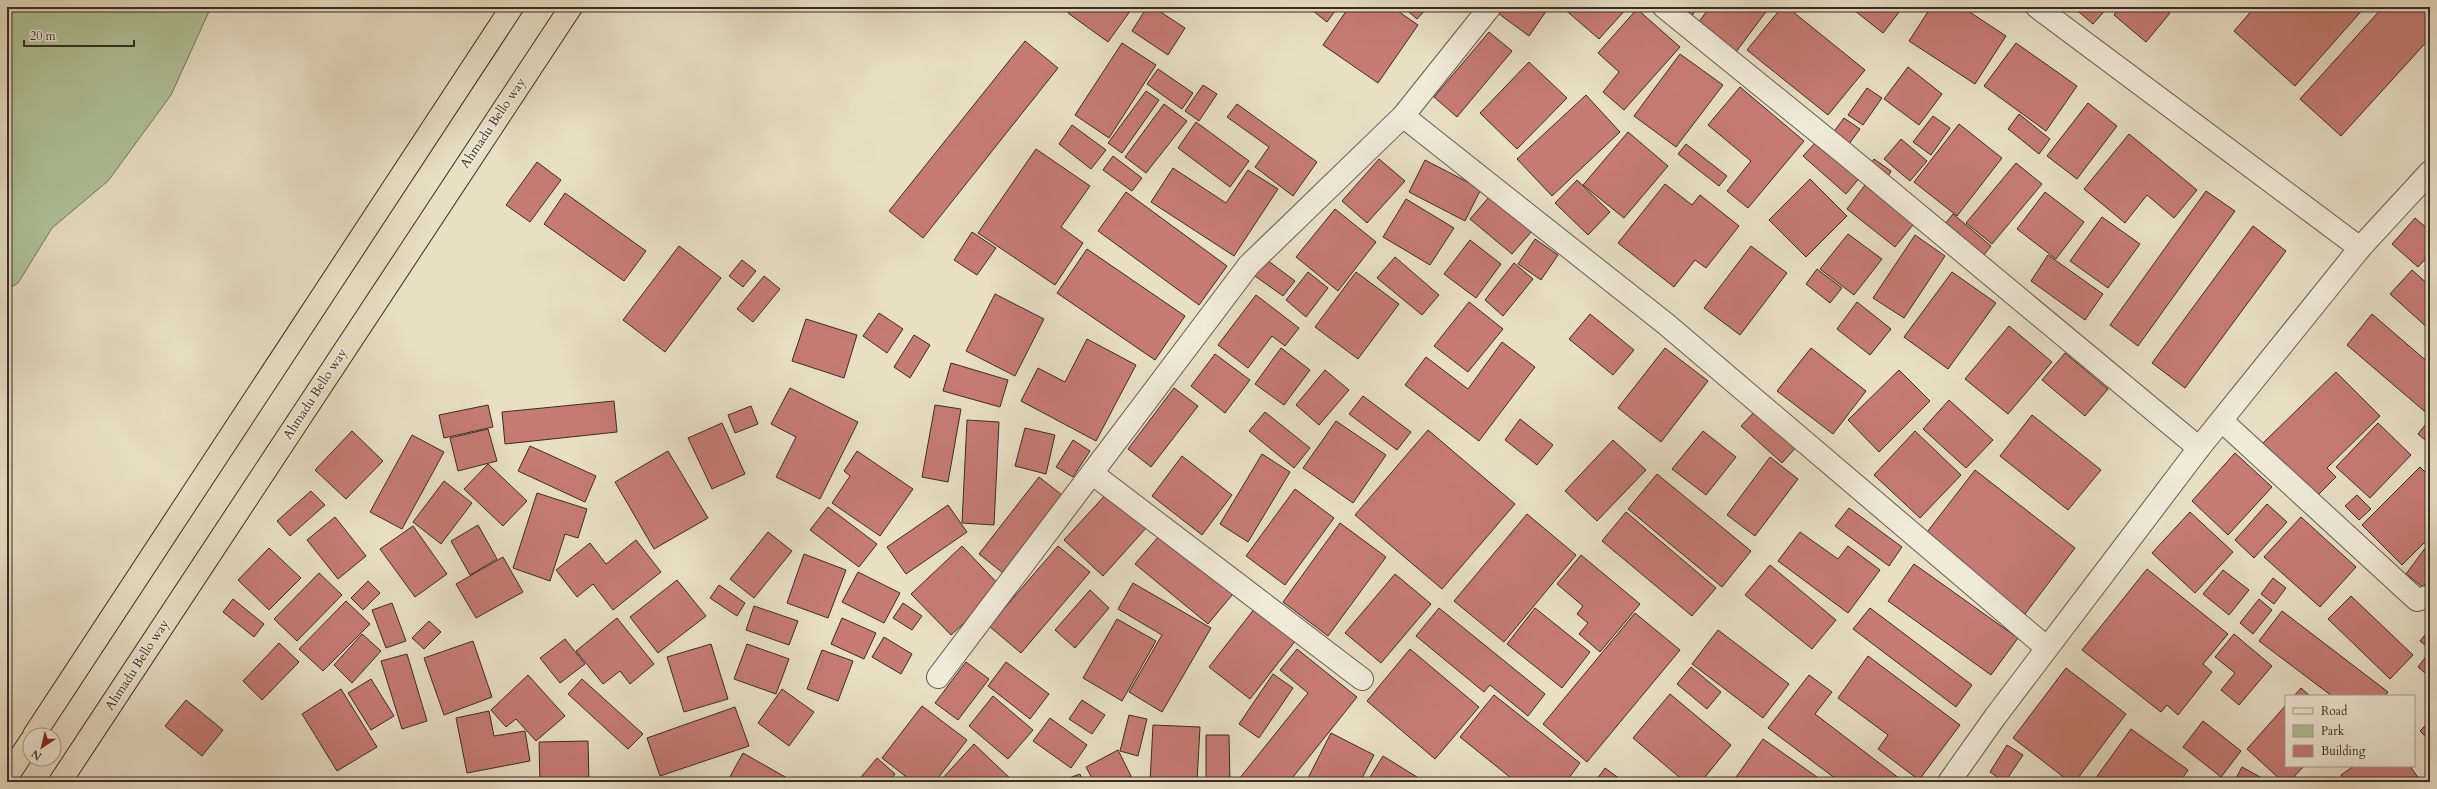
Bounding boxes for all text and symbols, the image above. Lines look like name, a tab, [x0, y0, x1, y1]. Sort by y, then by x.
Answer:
scale bar	[24, 22, 134, 48]
text: 20 m	[30, 28, 57, 44]
street label: Ahmadu Bello way	[456, 74, 530, 172]
street label: Ahmadu Bello way	[279, 345, 351, 443]
street label: Ahmadu Bello way	[101, 616, 173, 714]
legend	[2285, 695, 2415, 767]
text: Road	[2321, 703, 2348, 719]
text: Park	[2321, 723, 2345, 739]
north arrow	[22, 727, 62, 767]
text: Building	[2321, 743, 2366, 759]
text: N	[28, 746, 45, 764]

